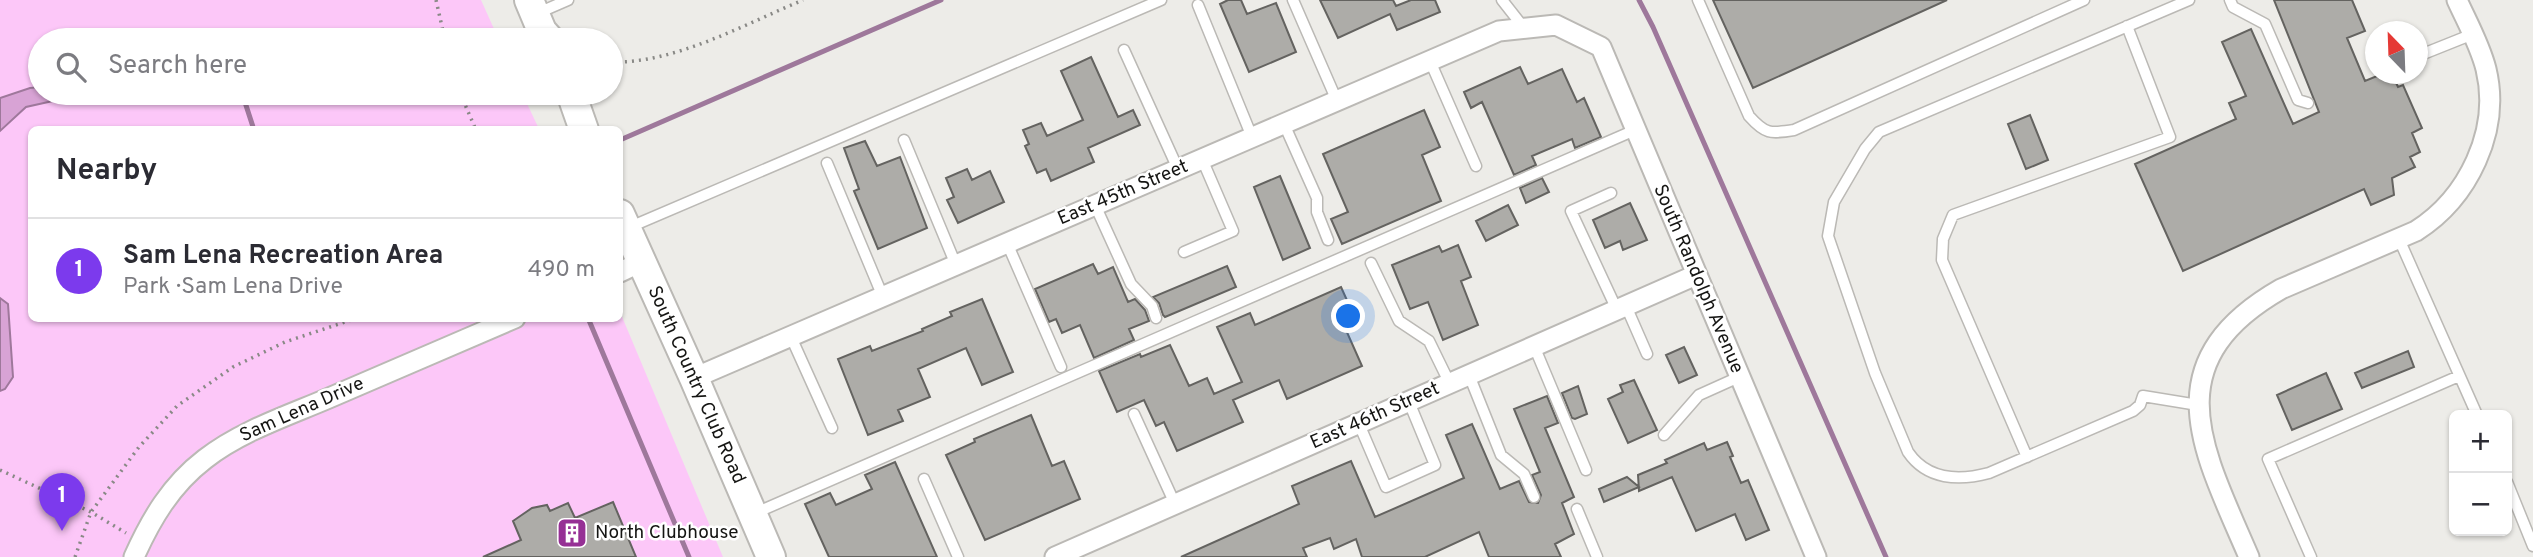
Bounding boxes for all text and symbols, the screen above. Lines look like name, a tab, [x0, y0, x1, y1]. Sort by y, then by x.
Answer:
north arrow	[2365, 21, 2428, 84]
search box	[28, 28, 623, 105]
icon: search	[52, 48, 90, 86]
text: Search here	[108, 50, 247, 83]
text: Nearby	[56, 153, 157, 190]
street label: East 45th Street	[1054, 155, 1192, 231]
street label: South Randolph Avenue	[1647, 181, 1749, 377]
text: Sam Lena Recreation Area	[123, 240, 443, 273]
text: 1	[74, 256, 84, 285]
text: 490 m	[528, 256, 595, 285]
text: Park · Sam Lena Drive	[123, 273, 343, 302]
street label: South Country Club Road	[641, 282, 751, 488]
your location	[1331, 299, 1365, 333]
street label: Sam Lena Drive	[236, 372, 368, 448]
street label: East 46th Street	[1307, 377, 1443, 455]
map controls	[2449, 410, 2512, 536]
button: +	[2449, 410, 2512, 473]
pin: 1	[39, 473, 85, 531]
button: −	[2449, 473, 2512, 536]
building icon: North Clubhouse	[555, 516, 589, 550]
place label: North Clubhouse	[595, 521, 739, 545]

